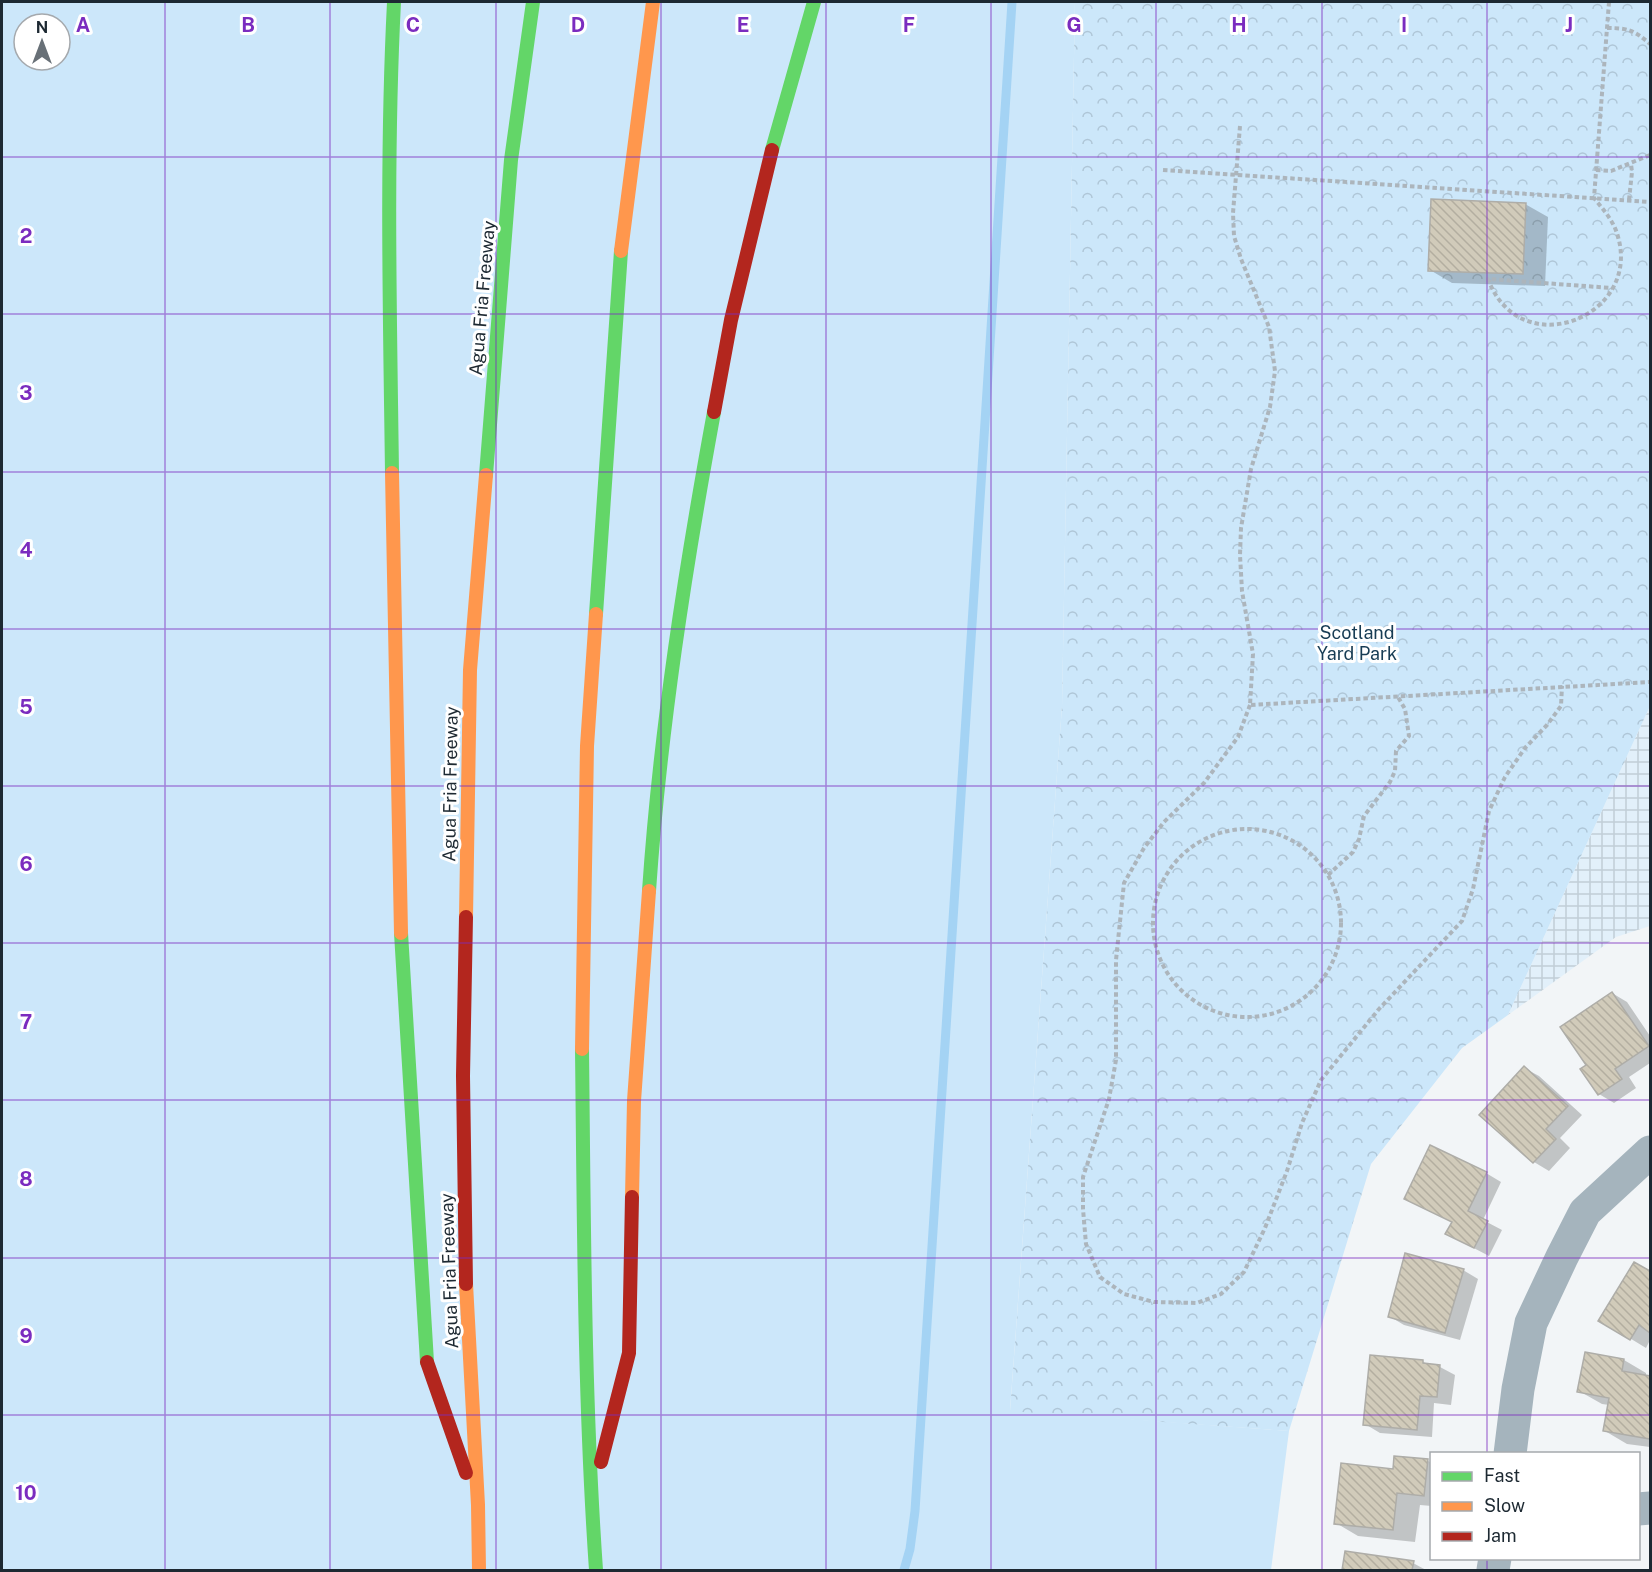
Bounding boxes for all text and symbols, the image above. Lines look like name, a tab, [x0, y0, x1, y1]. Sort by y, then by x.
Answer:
north arrow	[12, 12, 72, 72]
text: A	[76, 13, 90, 37]
text: B	[241, 13, 255, 37]
text: C	[406, 13, 420, 37]
text: D	[571, 13, 585, 37]
text: E	[737, 13, 749, 37]
text: F	[903, 13, 915, 37]
text: G	[1066, 13, 1082, 37]
text: H	[1231, 13, 1247, 37]
text: I	[1401, 13, 1407, 37]
text: J	[1565, 13, 1573, 37]
text: N	[36, 18, 48, 37]
street label: Agua Fria Freeway	[465, 219, 499, 376]
text: 2	[20, 224, 32, 248]
text: 3	[19, 381, 33, 405]
text: 4	[19, 538, 33, 562]
park label: Scotland Yard Park	[1317, 622, 1397, 664]
text: 5	[19, 695, 33, 719]
street label: Agua Fria Freeway	[438, 706, 462, 862]
text: 6	[19, 852, 33, 876]
text: 7	[20, 1010, 32, 1034]
text: 8	[19, 1167, 33, 1191]
street label: Agua Fria Freeway	[436, 1192, 462, 1349]
text: 9	[19, 1324, 33, 1348]
legend	[1430, 1452, 1640, 1560]
text: Fast	[1484, 1465, 1520, 1486]
text: 10	[15, 1481, 37, 1505]
text: Slow	[1484, 1495, 1525, 1516]
text: Jam	[1484, 1525, 1517, 1546]

